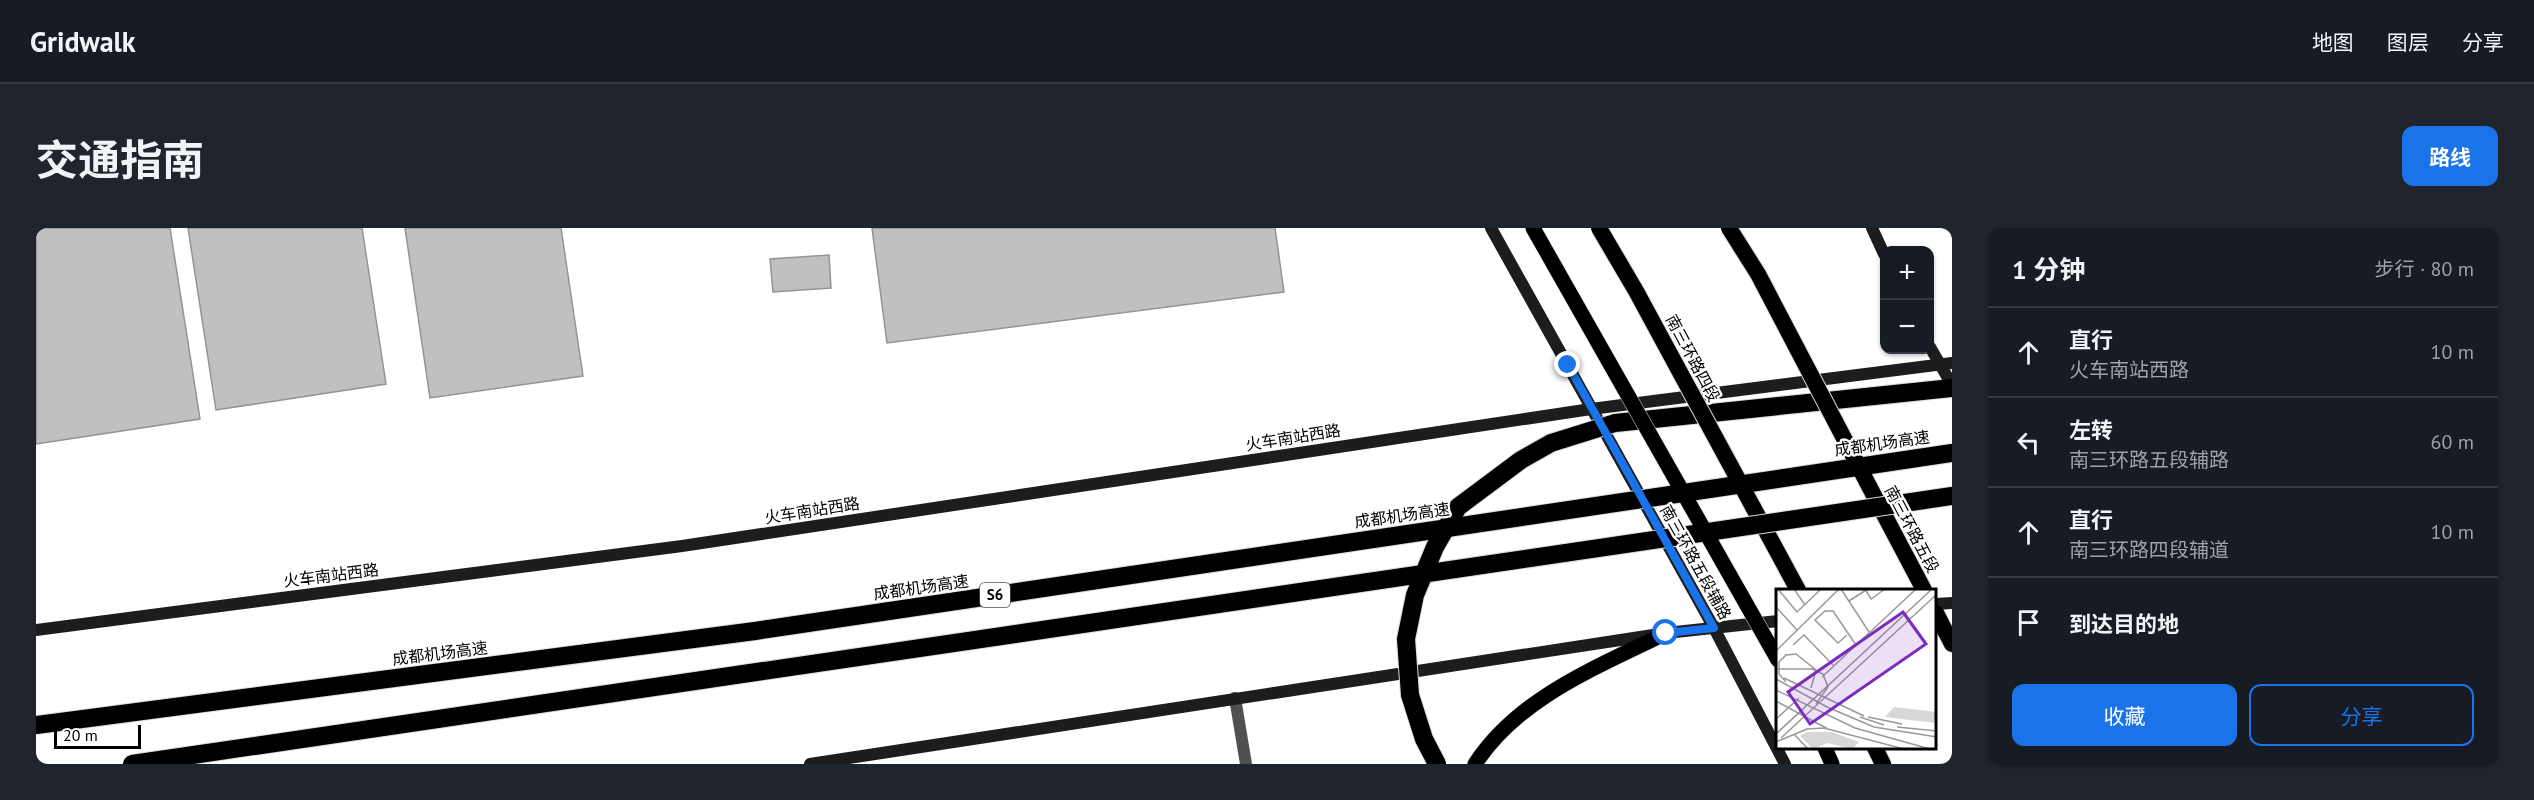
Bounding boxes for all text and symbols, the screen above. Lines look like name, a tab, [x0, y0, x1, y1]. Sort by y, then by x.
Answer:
text: Gridwalk	[30, 23, 136, 60]
text: 地图	[2312, 29, 2354, 56]
text: 图层	[2387, 29, 2429, 56]
text: 分享	[2462, 29, 2504, 56]
button: 路线	[2402, 126, 2498, 186]
text: 交通指南	[36, 132, 204, 187]
map controls	[1880, 246, 1934, 354]
button: +	[1880, 246, 1934, 300]
text: 1 分钟	[2012, 253, 2085, 286]
text: 步行 · 80 m	[2375, 256, 2474, 282]
button: −	[1880, 300, 1934, 354]
street label: 南三环路四段	[1662, 311, 1724, 405]
text: 直行	[2069, 326, 2113, 354]
icon: ahead	[2012, 336, 2045, 369]
text: 10 m	[2431, 339, 2474, 365]
route end	[1554, 351, 1580, 377]
text: 火车南站西路	[2069, 357, 2189, 383]
text: 左转	[2069, 416, 2113, 444]
street label: 火车南站西路	[1244, 420, 1342, 454]
street label: 成都机场高速	[1833, 426, 1931, 460]
icon: left	[2012, 426, 2045, 459]
text: 60 m	[2431, 429, 2474, 455]
text: 南三环路五段辅路	[2069, 447, 2229, 473]
street label: 南三环路五段	[1881, 482, 1943, 576]
street label: 火车南站西路	[763, 493, 861, 527]
street label: 成都机场高速	[1353, 498, 1451, 532]
street label: 南三环路五段辅路	[1656, 501, 1736, 623]
text: 直行	[2069, 506, 2113, 534]
icon: ahead	[2012, 516, 2045, 549]
text: 10 m	[2431, 519, 2474, 545]
text: 南三环路四段辅道	[2069, 537, 2229, 563]
street label: 火车南站西路	[282, 559, 380, 591]
street label: 成都机场高速	[872, 570, 970, 604]
road number: S6	[980, 583, 1010, 607]
inset map	[1776, 589, 1937, 749]
icon: arrive	[2012, 606, 2045, 639]
text: 到达目的地	[2069, 610, 2179, 638]
route start	[1652, 619, 1678, 645]
street label: 成都机场高速	[391, 637, 489, 669]
button: 收藏	[2012, 684, 2237, 746]
button: 分享	[2249, 684, 2474, 746]
scale bar	[54, 722, 141, 750]
text: 20 m	[63, 725, 98, 745]

